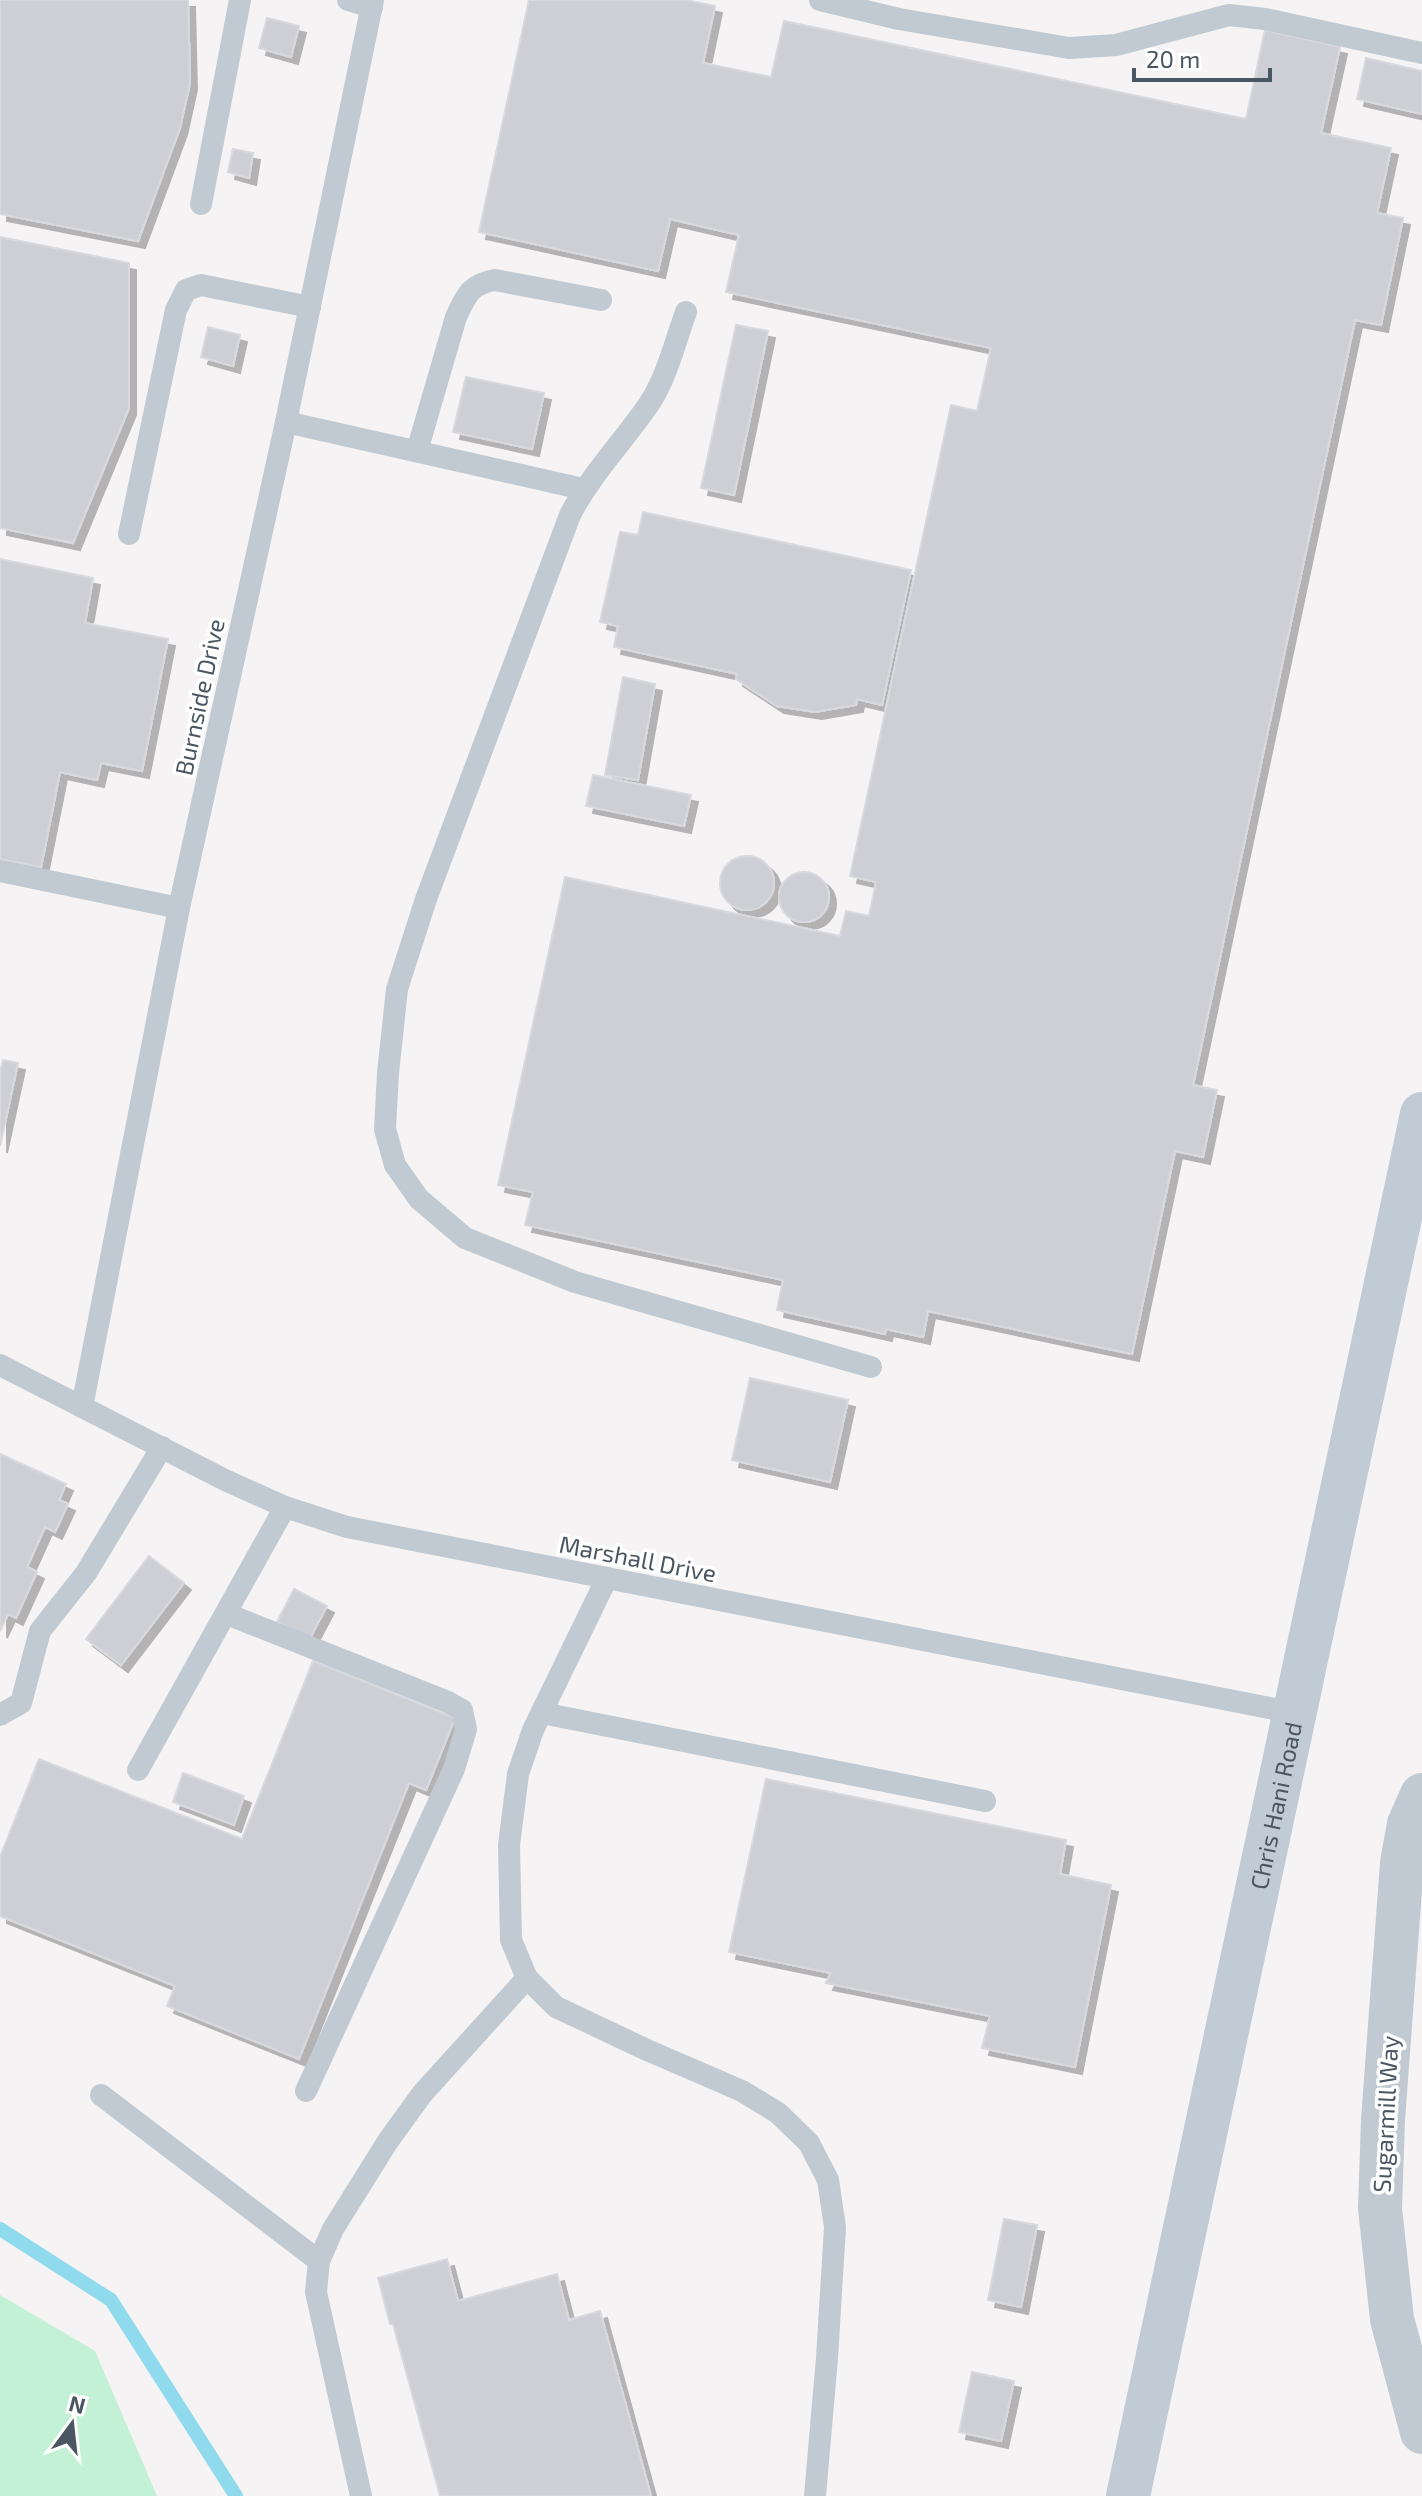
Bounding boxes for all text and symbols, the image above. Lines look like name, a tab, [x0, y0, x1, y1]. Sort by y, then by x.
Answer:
scale bar	[1134, 32, 1270, 82]
text: 20 m	[1146, 44, 1200, 73]
street label: Burnside Drive	[168, 616, 230, 778]
street label: Marshall Drive	[557, 1529, 719, 1587]
street label: Chris Hani Road	[1243, 1719, 1307, 1892]
street label: Sugarmill Way	[1366, 2034, 1404, 2193]
north arrow	[32, 2384, 112, 2464]
text: N	[66, 2389, 88, 2418]

